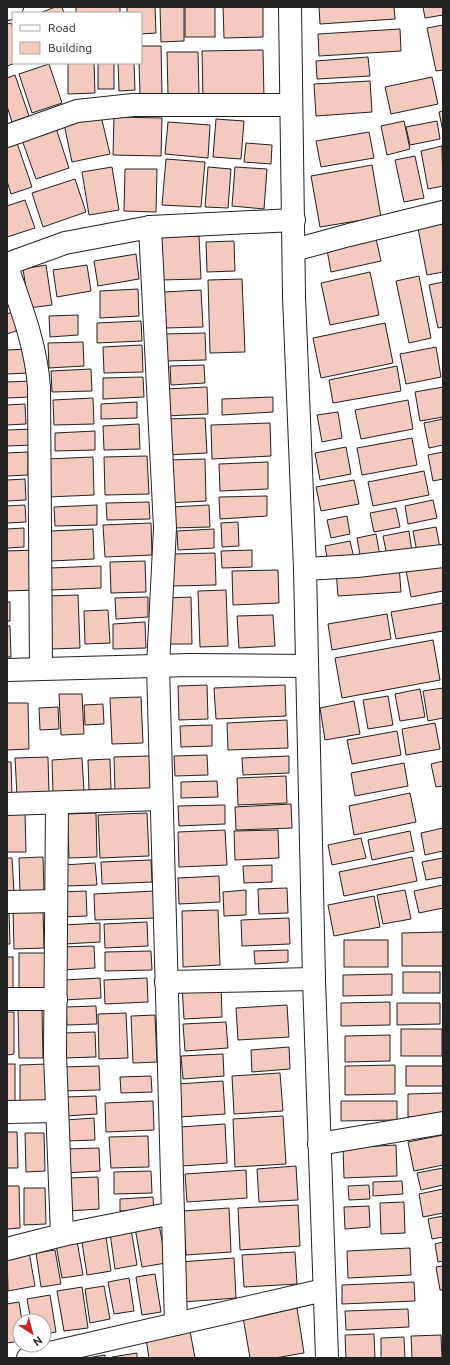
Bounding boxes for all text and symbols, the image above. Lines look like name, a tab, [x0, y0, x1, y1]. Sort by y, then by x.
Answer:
legend	[12, 12, 142, 64]
text: Road	[48, 21, 76, 34]
text: Building	[48, 41, 92, 54]
north arrow	[12, 1313, 52, 1353]
text: N	[31, 1334, 45, 1348]

